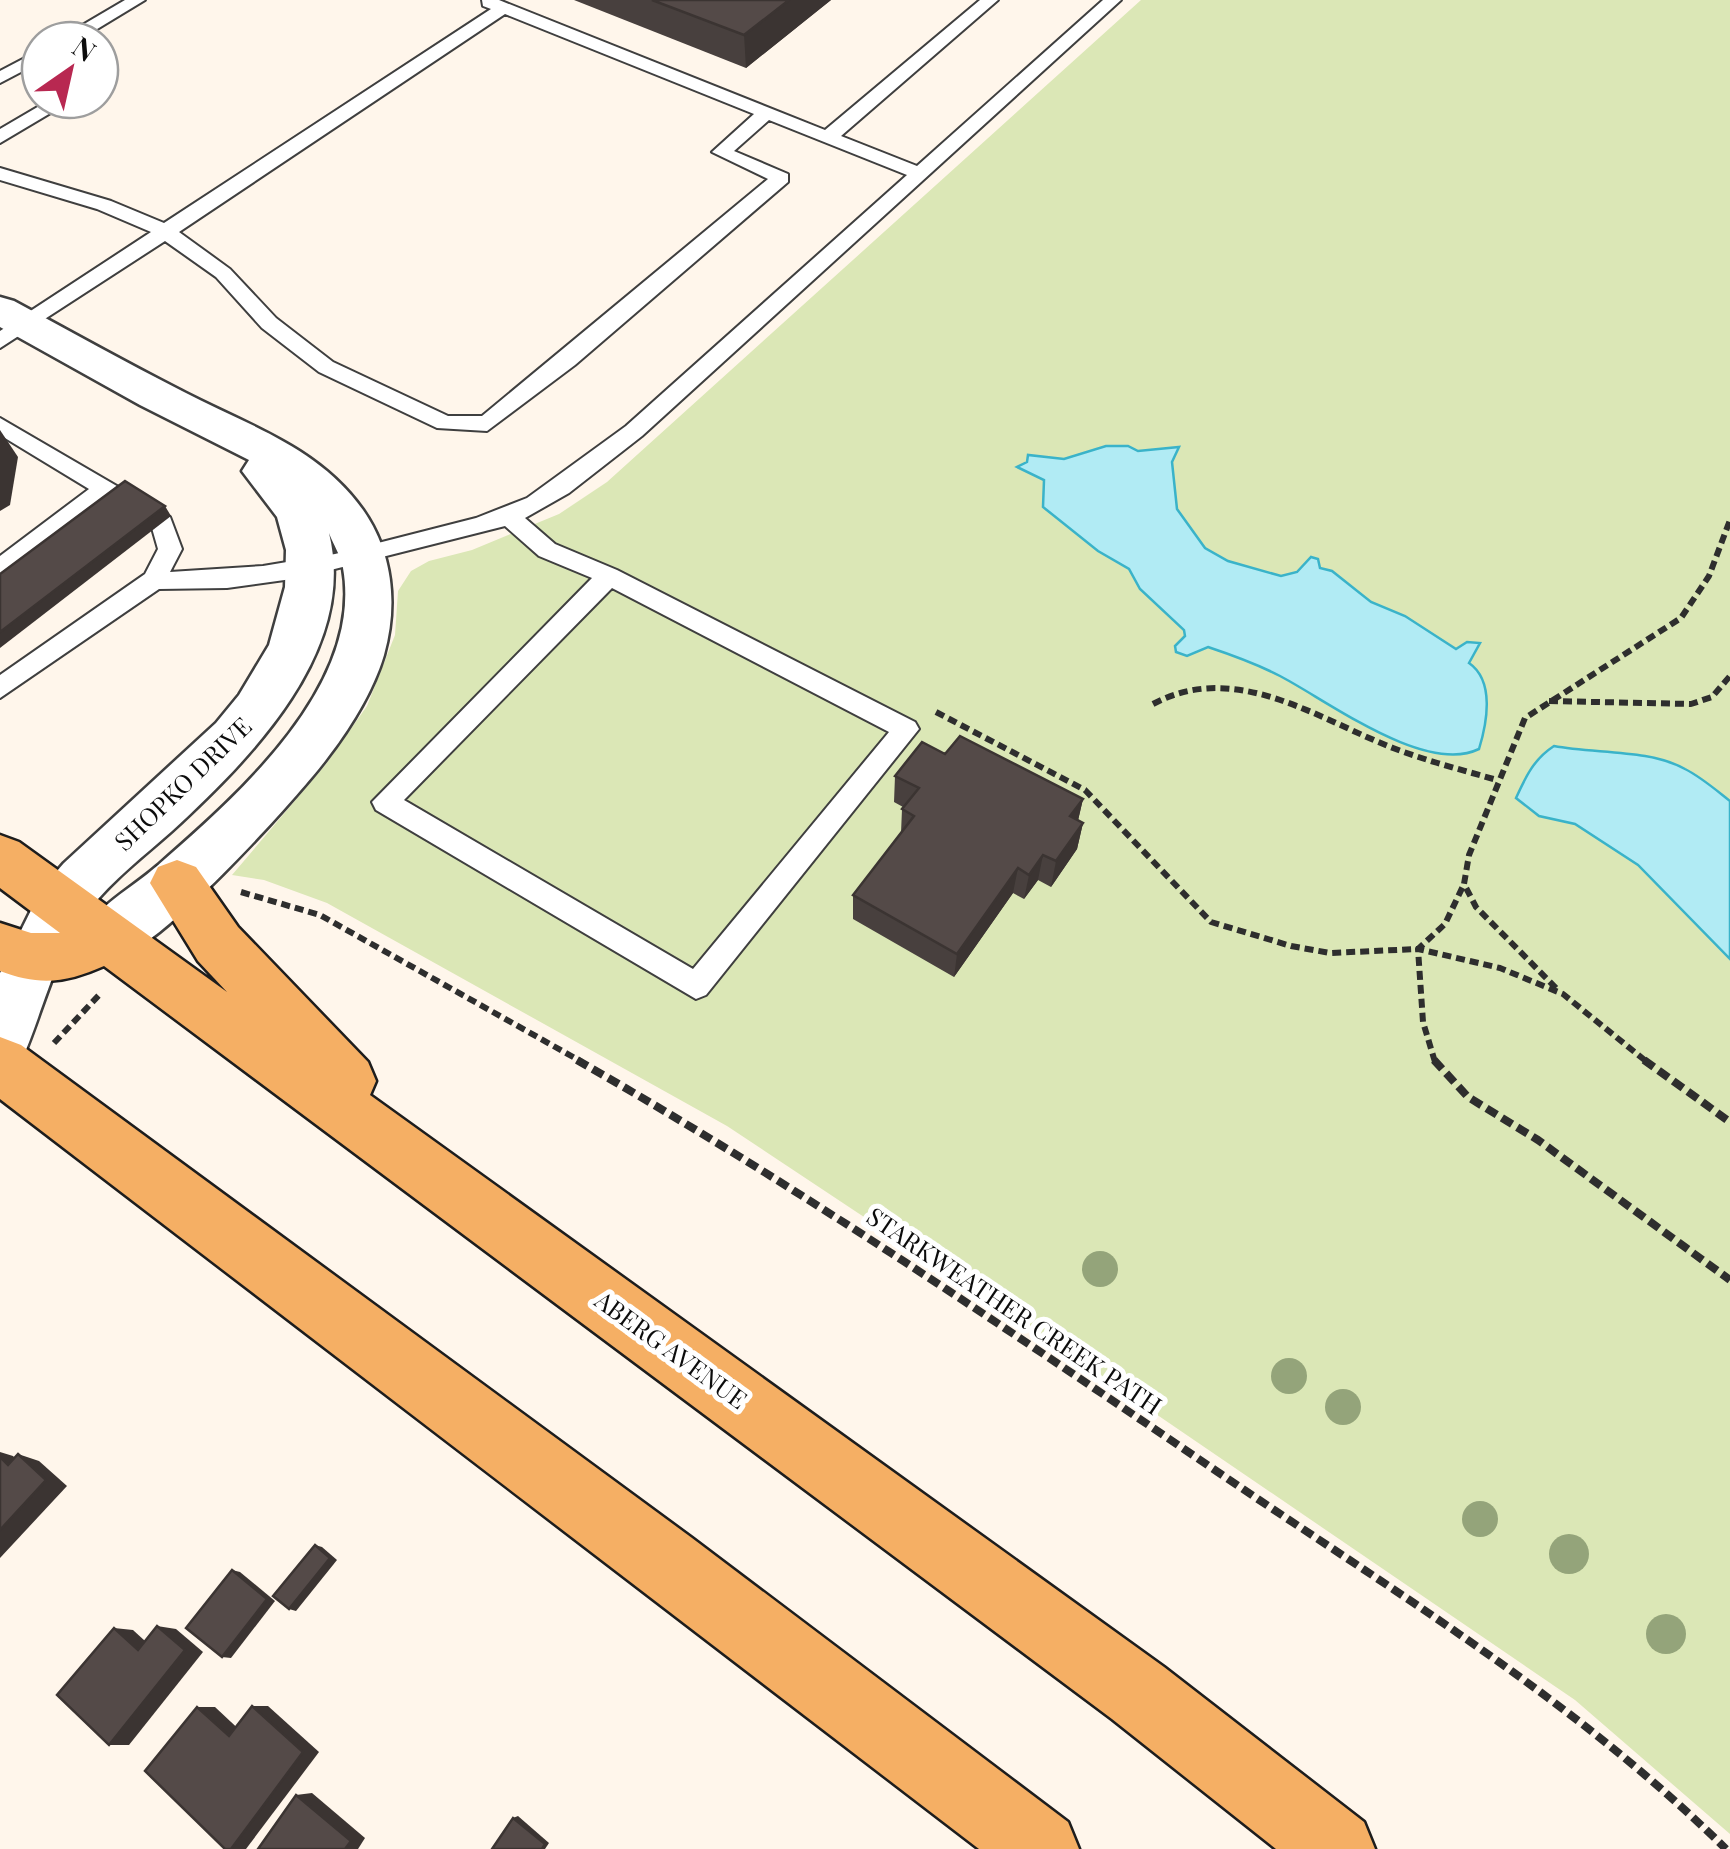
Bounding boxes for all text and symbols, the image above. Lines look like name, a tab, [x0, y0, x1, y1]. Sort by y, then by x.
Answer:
north arrow	[20, 20, 120, 120]
text: N	[66, 27, 104, 69]
street label: SHOPKO DRIVE	[106, 709, 258, 857]
street label: STARKWEATHER CREEK PATH	[861, 1199, 1169, 1421]
street label: ABERG AVENUE	[588, 1282, 755, 1415]

